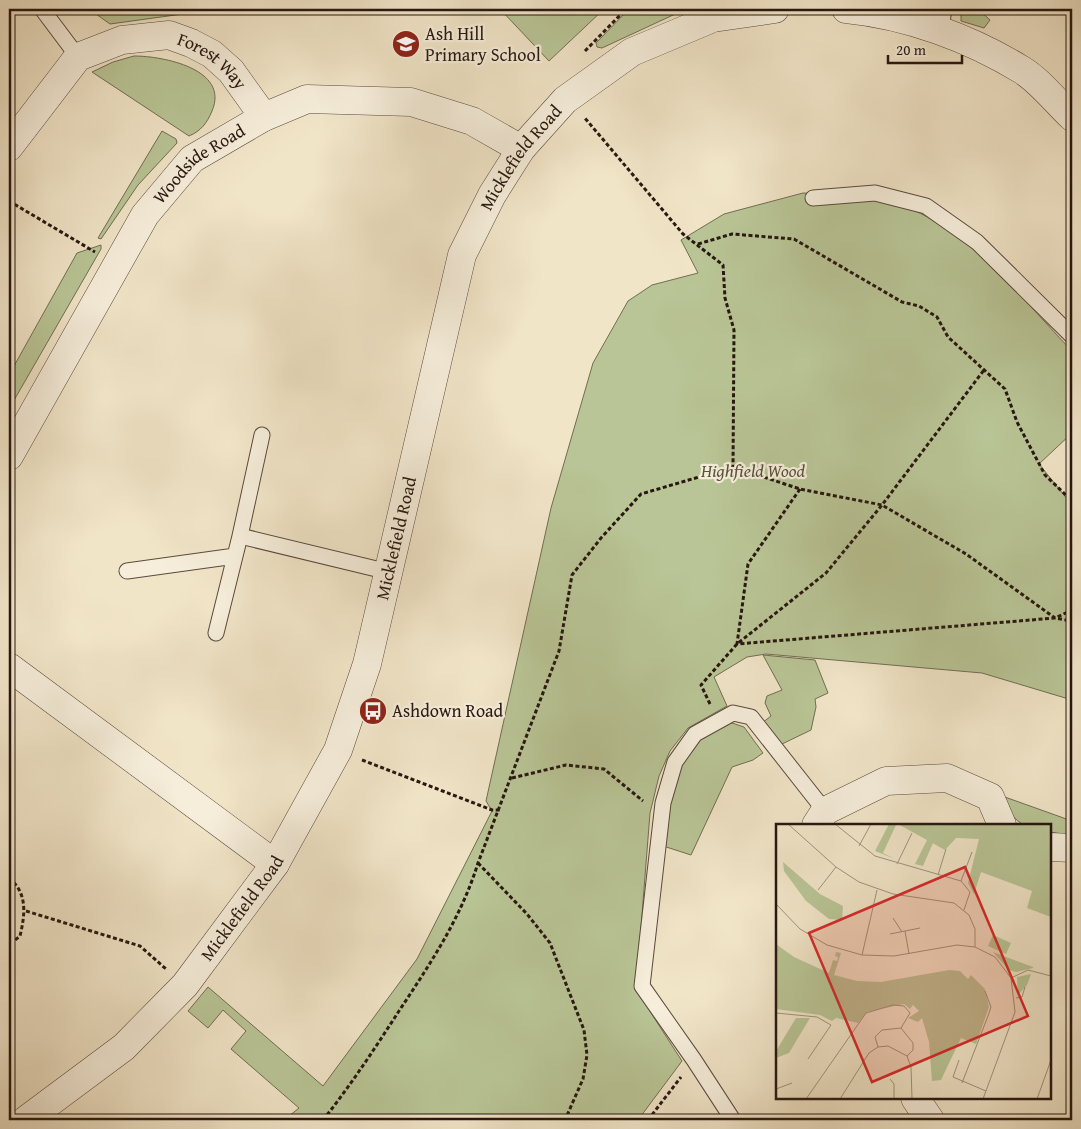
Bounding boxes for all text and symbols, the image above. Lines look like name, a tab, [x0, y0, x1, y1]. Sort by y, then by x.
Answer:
place label: Ash Hill Primary School	[425, 20, 541, 68]
street label: Forest Way	[174, 25, 254, 95]
school or university icon: Ash Hill Primary School	[391, 29, 421, 59]
scale bar	[888, 32, 962, 64]
text: 20 m	[896, 39, 927, 60]
street label: Micklefield Road	[472, 98, 568, 215]
street label: Woodside Road	[146, 117, 250, 210]
park label: Highfield Wood	[700, 457, 805, 484]
street label: Micklefield Road	[368, 474, 423, 603]
bus stop icon: Ashdown Road	[358, 696, 388, 726]
place label: Ashdown Road	[392, 697, 504, 724]
inset map	[776, 824, 1051, 1099]
street label: Micklefield Road	[193, 850, 290, 966]

